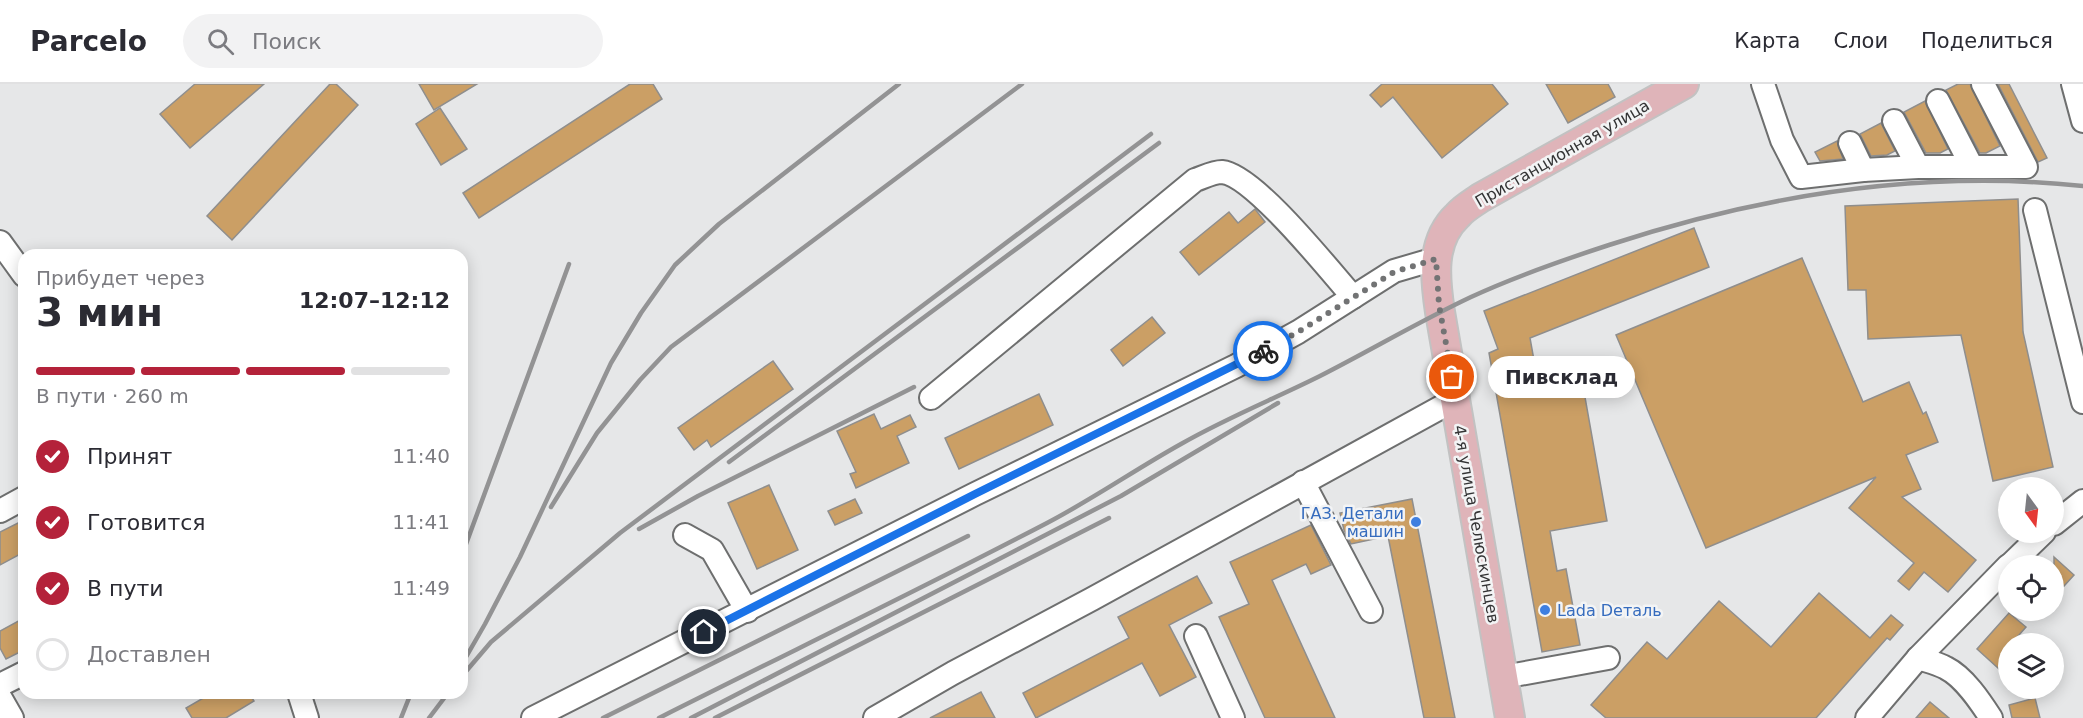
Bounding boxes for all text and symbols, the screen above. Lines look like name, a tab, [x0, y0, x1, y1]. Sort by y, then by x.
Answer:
search box	[183, 14, 603, 68]
text: Parcelo	[30, 25, 147, 58]
icon: search	[204, 25, 237, 58]
text: Поиск	[252, 29, 322, 54]
text: Карта	[1734, 29, 1800, 53]
text: Слои	[1833, 29, 1888, 53]
text: Поделиться	[1921, 29, 2053, 53]
street label: Пристанционная улица	[1472, 96, 1653, 211]
text: Прибудет через	[36, 266, 205, 290]
text: 12:07–12:12	[299, 288, 450, 313]
text: 3 мин	[36, 290, 163, 335]
courier	[1233, 321, 1293, 381]
icon: bike	[1247, 335, 1280, 368]
pin	[1426, 351, 1477, 402]
callout: Пивсклад	[1488, 356, 1635, 398]
icon: bag	[1435, 360, 1468, 393]
text: Пивсклад	[1505, 365, 1618, 389]
text: В пути · 260 m	[36, 384, 189, 408]
street label: 4-я улица Челюскинцев	[1450, 424, 1503, 624]
icon: check	[36, 440, 69, 473]
text: Принят	[87, 444, 172, 469]
text: 11:40	[392, 444, 450, 468]
north arrow	[1998, 477, 2064, 543]
map controls	[1998, 477, 2064, 699]
place label: ГАЗ. Детали машин	[1301, 504, 1404, 541]
icon: check	[36, 506, 69, 539]
text: Готовится	[87, 510, 206, 535]
text: 11:41	[392, 510, 450, 534]
marker: ГАЗ. Детали машин	[1409, 515, 1423, 529]
button: locate	[1998, 555, 2064, 621]
icon: check	[36, 572, 69, 605]
text: В пути	[87, 576, 164, 601]
text: 11:49	[392, 576, 450, 600]
place label: Lada Dеталь	[1557, 601, 1662, 620]
marker: Lada Dеталь	[1538, 603, 1552, 617]
pin	[678, 606, 729, 657]
icon: home	[687, 615, 720, 648]
button: layers	[1998, 633, 2064, 699]
text: Доставлен	[87, 642, 211, 667]

